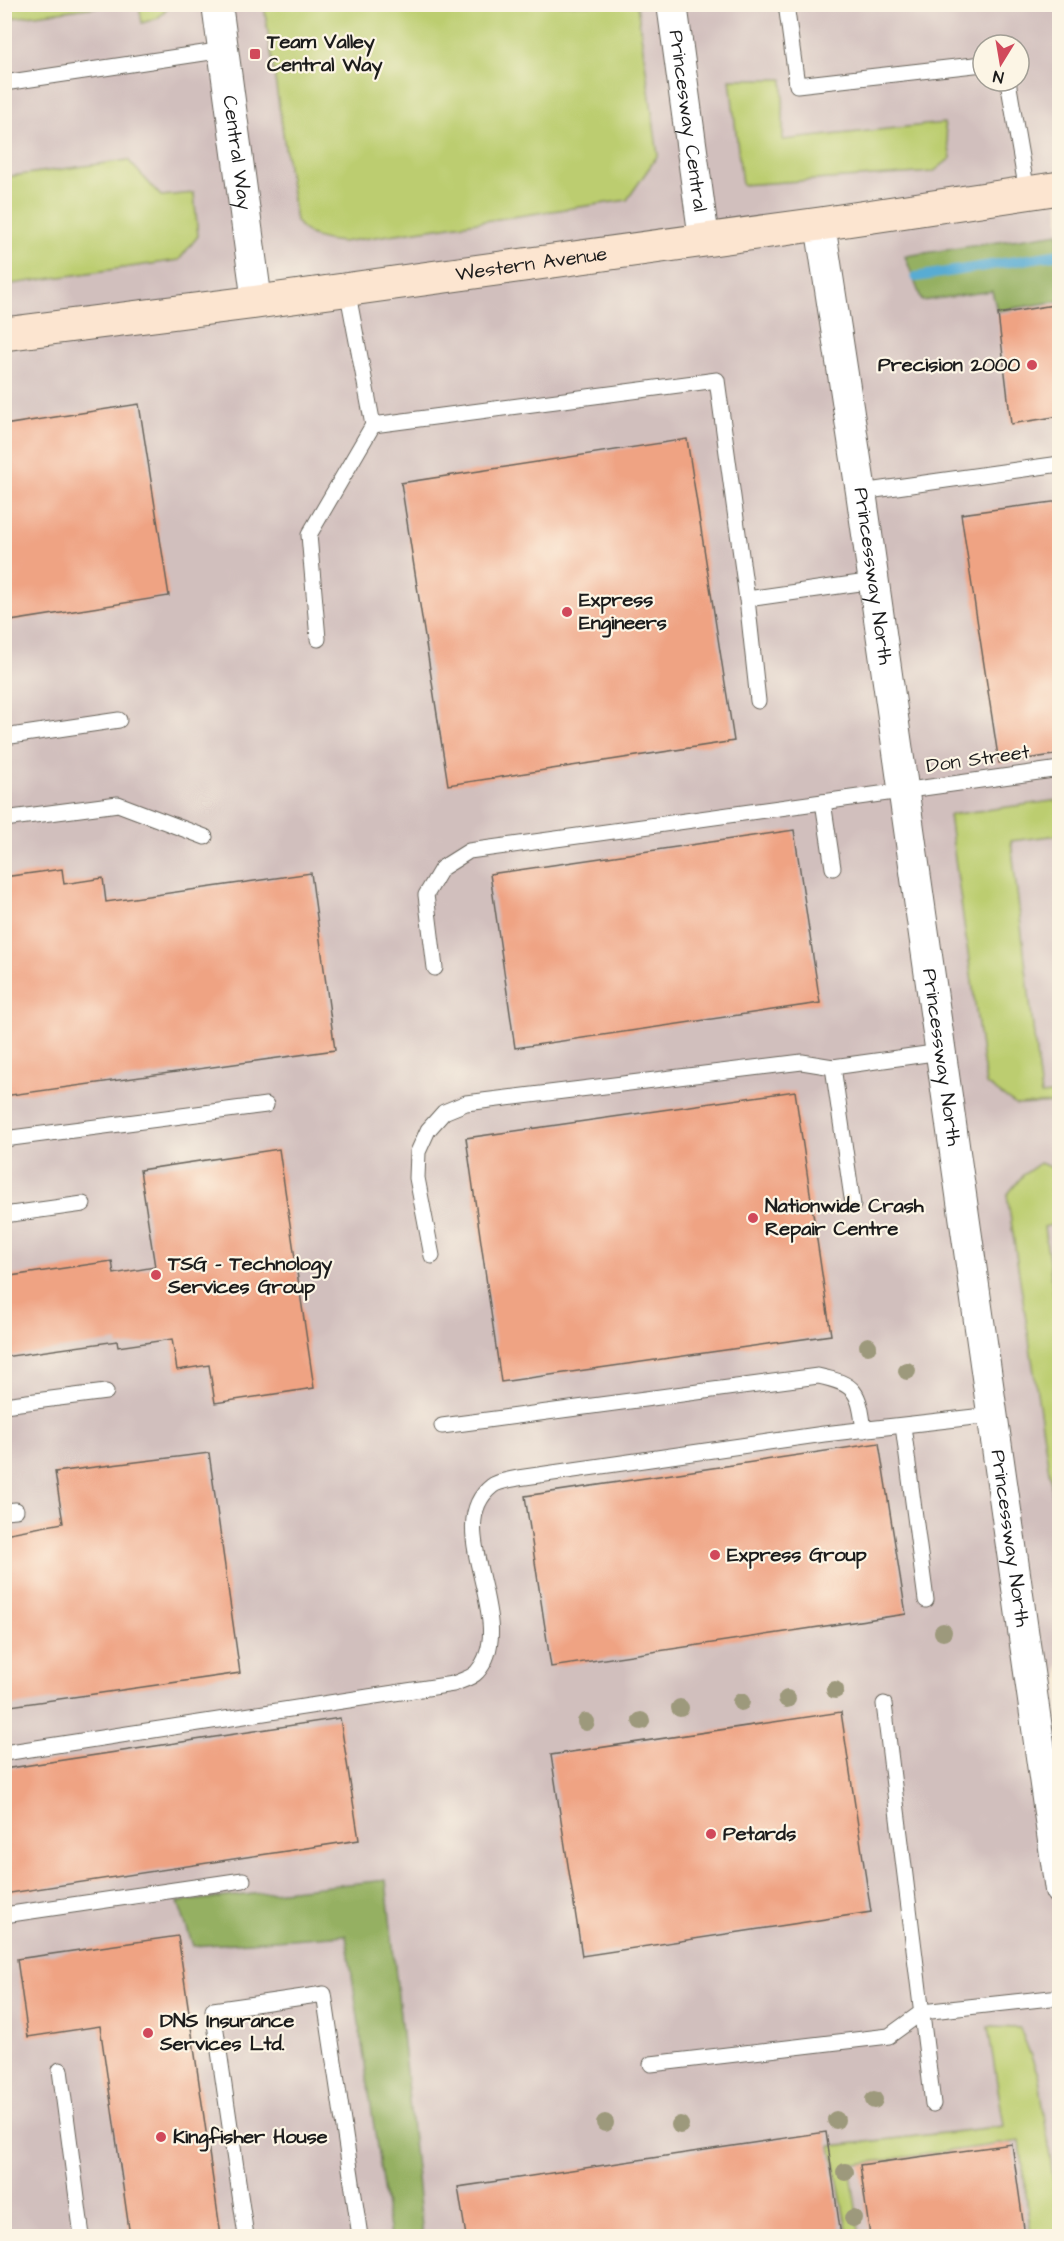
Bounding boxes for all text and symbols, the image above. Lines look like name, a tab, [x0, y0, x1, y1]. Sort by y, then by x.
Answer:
place label: Team Valley Central Way	[266, 28, 382, 80]
street label: Princesway Central	[662, 28, 714, 214]
north arrow	[971, 33, 1031, 93]
marker: Team Valley Central Way	[248, 47, 262, 61]
text: N	[991, 65, 1005, 88]
street label: Central Way	[215, 94, 259, 212]
street label: Western Avenue	[454, 240, 609, 288]
place label: Precision 2000	[878, 351, 1020, 379]
marker: Precision 2000	[1025, 358, 1039, 372]
street label: Princessway North	[847, 486, 899, 667]
place label: Express Engineers	[579, 586, 667, 638]
marker: Express Engineers	[560, 605, 574, 619]
street label: Don Street	[925, 738, 1031, 780]
street label: Princessway North	[915, 967, 968, 1148]
place label: Nationwide Crash Repair Centre	[765, 1192, 925, 1243]
marker: Nationwide Crash Repair Centre	[746, 1211, 760, 1225]
place label: TSG - Technology Services Group	[167, 1250, 332, 1301]
marker: TSG - Technology Services Group	[149, 1268, 163, 1282]
street label: Princessway North	[983, 1448, 1036, 1629]
place label: Express Group	[727, 1541, 868, 1569]
marker: Express Group	[708, 1548, 722, 1562]
place label: Petards	[723, 1820, 796, 1848]
marker: Petards	[704, 1827, 718, 1841]
place label: DNS Insurance Services Ltd.	[159, 2007, 294, 2058]
marker: DNS Insurance Services Ltd.	[141, 2026, 155, 2040]
place label: Kingfisher House	[173, 2123, 328, 2152]
marker: Kingfisher House	[154, 2130, 168, 2144]

